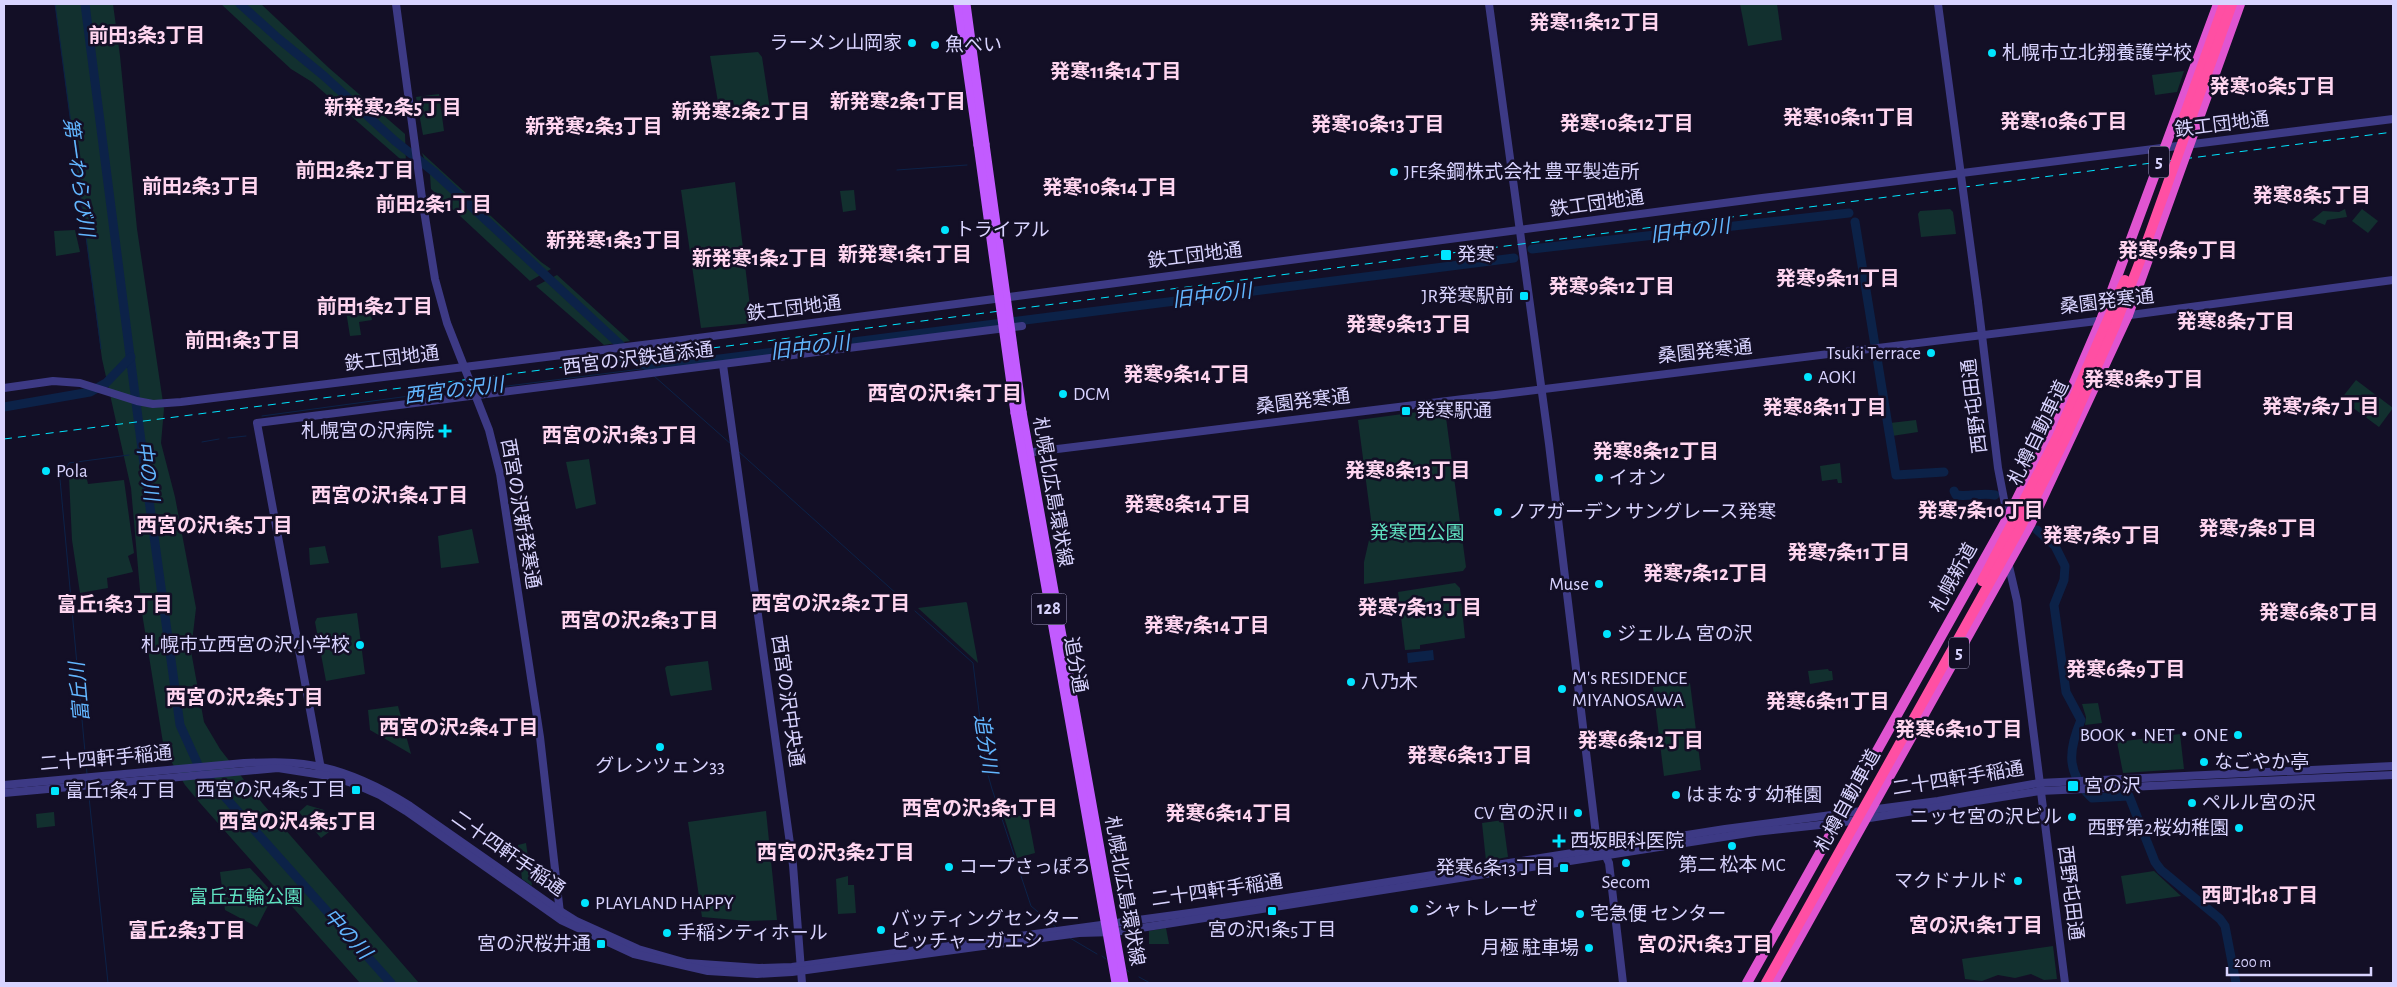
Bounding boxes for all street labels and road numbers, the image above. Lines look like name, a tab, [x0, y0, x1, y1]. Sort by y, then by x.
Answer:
street label: 鉄工団地通	[2174, 109, 2270, 140]
road number: 5	[2149, 146, 2169, 178]
street label: 鉄工団地通	[1548, 187, 1645, 220]
street label: 鉄工団地通	[1147, 240, 1243, 271]
street label: 桑園発寒通	[2058, 285, 2155, 317]
street label: 鉄工団地通	[746, 293, 842, 324]
street label: 桑園発寒通	[1657, 336, 1753, 366]
street label: 西宮の沢鉄道添通	[561, 339, 715, 378]
street label: 鉄工団地通	[344, 343, 440, 374]
street label: 西野屯田通	[1959, 358, 1990, 454]
street label: 札樽自動車道	[2004, 377, 2073, 488]
street label: 桑園発寒通	[1254, 385, 1351, 417]
street label: 札幌北広島環状線	[1029, 415, 1077, 569]
street label: 西宮の沢新発寒通	[497, 437, 545, 591]
street label: 札幌新道	[1926, 539, 1981, 616]
road number: 128	[1032, 594, 1066, 624]
street label: 西宮の沢中央通	[768, 634, 807, 768]
street label: 追分通	[1061, 635, 1091, 695]
road number: 5	[1949, 638, 1969, 668]
street label: 二十四軒手稲通	[39, 742, 173, 774]
street label: 札樽自動車道	[1810, 746, 1884, 855]
street label: 二十四軒手稲通	[1891, 757, 2025, 799]
street label: 二十四軒手稲通	[448, 806, 569, 900]
street label: 札幌北広島環状線	[1101, 814, 1149, 968]
street label: 西野屯田通	[2055, 845, 2086, 941]
street label: 二十四軒手稲通	[1150, 870, 1284, 910]

